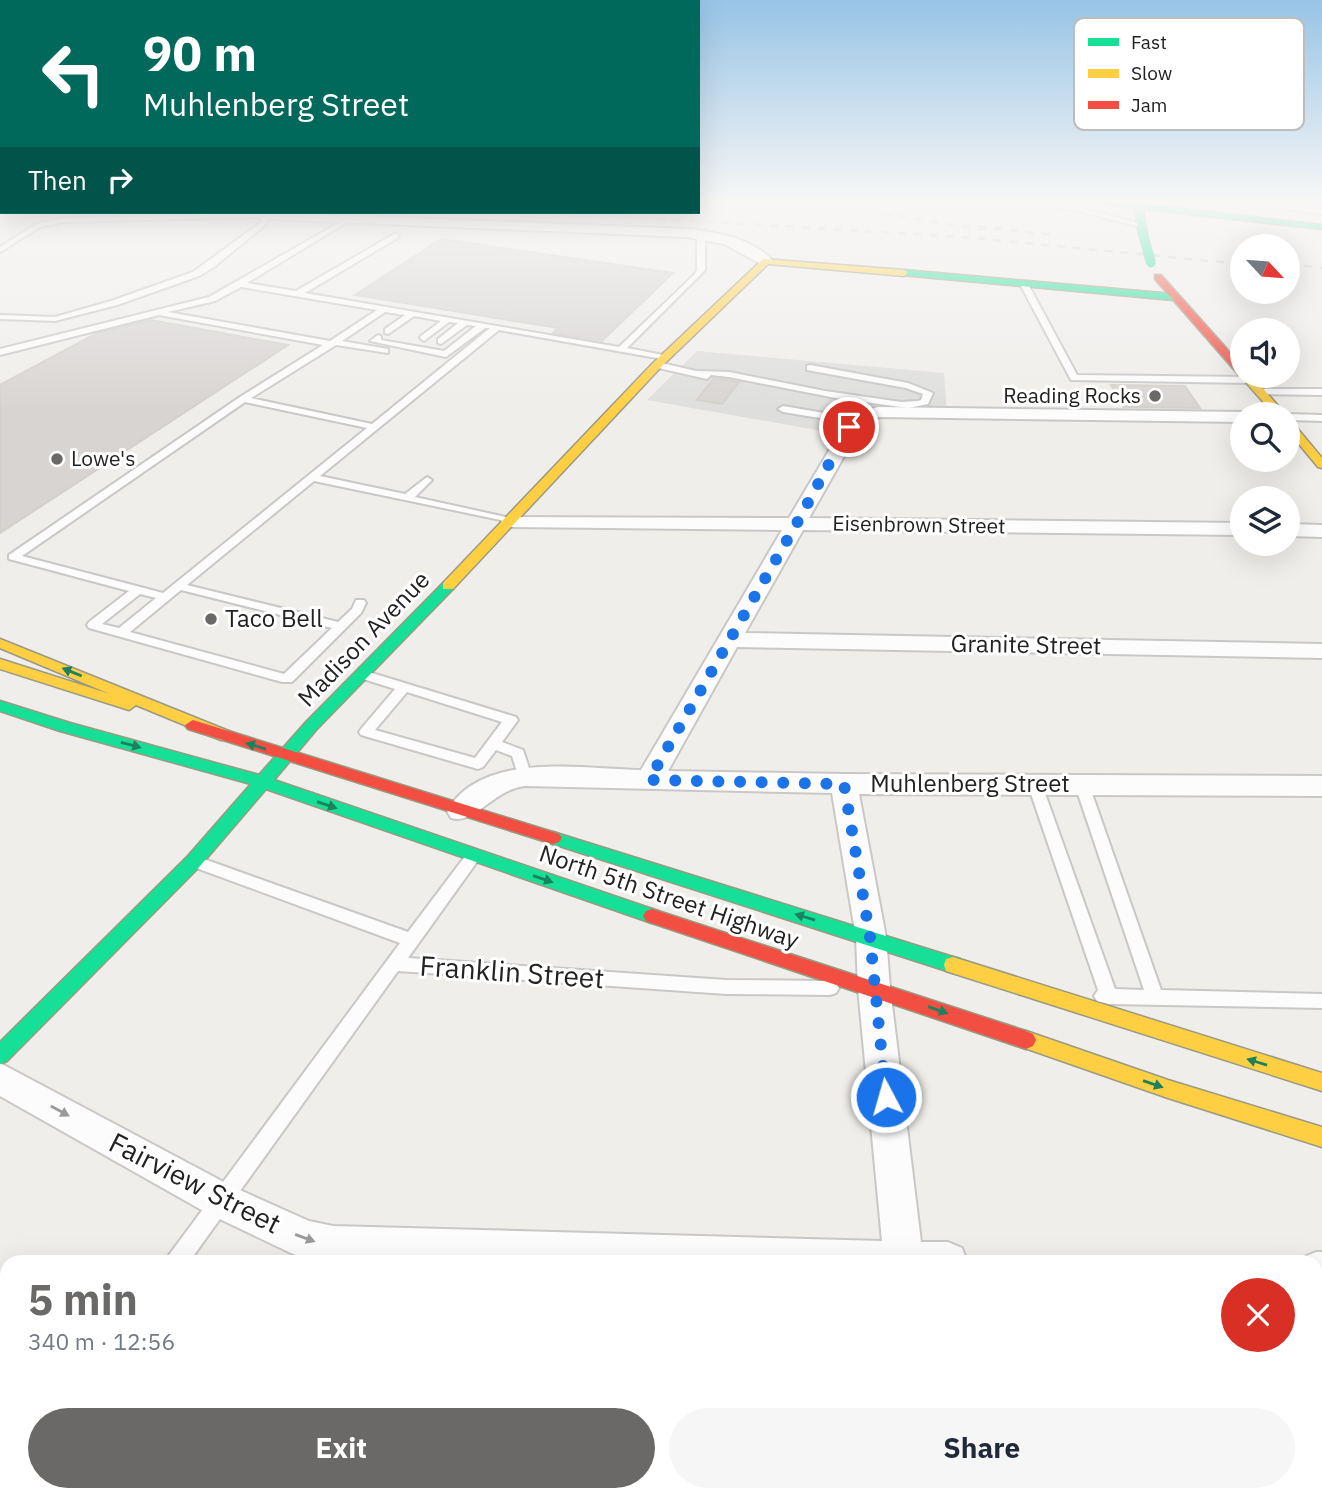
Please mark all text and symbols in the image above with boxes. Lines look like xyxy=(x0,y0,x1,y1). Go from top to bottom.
legend xyxy=(1074,18,1304,130)
text: 90 m xyxy=(143,21,257,84)
icon: left xyxy=(28,28,119,119)
text: Fast xyxy=(1131,30,1167,54)
text: Slow xyxy=(1131,61,1172,85)
text: Muhlenberg Street xyxy=(143,83,409,125)
text: Jam xyxy=(1131,93,1167,117)
icon: right xyxy=(101,161,139,199)
text: Then xyxy=(28,163,87,197)
north arrow xyxy=(1230,234,1300,304)
map controls xyxy=(1230,234,1300,556)
button: sound xyxy=(1230,318,1300,388)
place label: Reading Rocks xyxy=(1003,381,1141,409)
marker: Reading Rocks xyxy=(1147,388,1163,404)
pin xyxy=(819,397,879,457)
button: search xyxy=(1230,402,1300,472)
icon: arrive xyxy=(830,408,868,446)
place label: Lowe's xyxy=(71,444,135,472)
marker: Lowe's xyxy=(49,451,65,467)
button: layers xyxy=(1230,486,1300,556)
street label: Eisenbrown Street xyxy=(832,508,1006,540)
street label: Madison Avenue xyxy=(290,564,436,713)
place label: Taco Bell xyxy=(225,602,323,634)
marker: Taco Bell xyxy=(203,611,219,627)
street label: Granite Street xyxy=(950,627,1102,661)
one-way arrow xyxy=(62,666,83,677)
one-way arrow xyxy=(120,740,142,751)
one-way arrow xyxy=(245,740,266,750)
street label: Muhlenberg Street xyxy=(870,767,1070,799)
one-way arrow xyxy=(317,800,338,811)
street label: North 5th Street Highway xyxy=(535,837,803,956)
one-way arrow xyxy=(532,874,553,885)
one-way arrow xyxy=(795,912,816,922)
street label: Franklin Street xyxy=(419,947,606,996)
one-way arrow xyxy=(928,1005,949,1016)
one-way arrow xyxy=(1246,1057,1267,1067)
position arrow xyxy=(849,1060,923,1134)
one-way arrow xyxy=(1143,1079,1164,1089)
one-way arrow xyxy=(50,1105,69,1117)
street label: Fairview Street xyxy=(103,1123,287,1242)
one-way arrow xyxy=(294,1233,315,1244)
text: 5 min xyxy=(28,1272,138,1327)
button: close xyxy=(1221,1278,1295,1352)
text: 340 m · 12:56 xyxy=(28,1326,175,1356)
button: Exit xyxy=(28,1408,655,1488)
button: Share xyxy=(669,1408,1295,1488)

